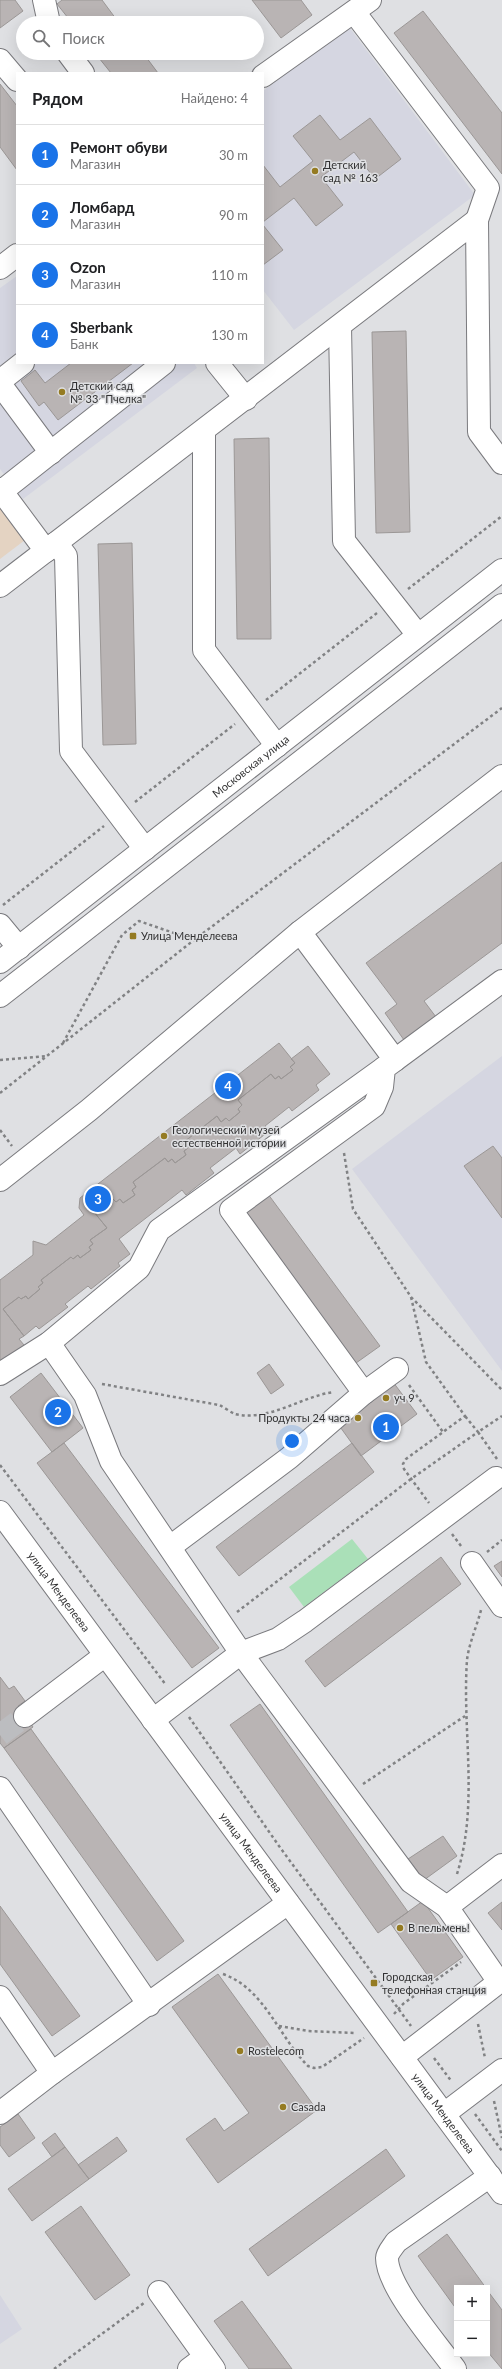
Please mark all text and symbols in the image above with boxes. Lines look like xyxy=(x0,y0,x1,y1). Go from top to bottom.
search box xyxy=(16,16,264,60)
icon: search xyxy=(30,27,52,49)
text: Поиск xyxy=(62,29,105,47)
text: Рядом xyxy=(32,88,83,109)
text: Найдено: 4 xyxy=(181,90,248,106)
text: Ремонт обуви xyxy=(70,138,168,156)
text: 1 xyxy=(41,147,49,163)
text: 30 m xyxy=(219,147,248,163)
text: Магазин xyxy=(70,156,121,172)
place label: Детский сад № 163 xyxy=(323,158,378,184)
marker: Детский сад № 163 xyxy=(310,166,320,176)
text: Ломбард xyxy=(70,198,135,216)
text: 2 xyxy=(41,207,49,223)
text: 90 m xyxy=(219,207,248,223)
text: Магазин xyxy=(70,216,121,232)
text: Ozon xyxy=(70,258,106,276)
text: 3 xyxy=(41,267,49,283)
text: 110 m xyxy=(211,267,248,283)
text: Магазин xyxy=(70,276,121,292)
text: Sberbank xyxy=(70,318,133,336)
text: 4 xyxy=(41,327,49,343)
text: 130 m xyxy=(211,327,248,343)
text: Банк xyxy=(70,336,99,352)
place label: Детский сад № 33 "Пчелка" xyxy=(70,379,146,405)
marker: Детский сад № 33 "Пчелка" xyxy=(57,387,67,397)
street label: Московская улица xyxy=(209,732,291,800)
place label: Улица Менделеева xyxy=(141,929,238,942)
marker: Улица Менделеева xyxy=(128,931,138,941)
pin: 4 xyxy=(215,1071,241,1101)
place label: Геологический музей естественной истории xyxy=(172,1123,286,1149)
marker: Геологический музей естественной истории xyxy=(159,1131,169,1141)
pin: 3 xyxy=(85,1184,111,1214)
place label: уч 9 xyxy=(394,1391,415,1404)
marker: уч 9 xyxy=(381,1393,391,1403)
pin: 2 xyxy=(45,1397,71,1427)
place label: Продукты 24 часа xyxy=(258,1411,350,1424)
pin: 1 xyxy=(373,1412,399,1442)
marker: Продукты 24 часа xyxy=(353,1413,363,1423)
your location xyxy=(282,1431,302,1451)
street label: улица Менделеева xyxy=(25,1549,93,1634)
street label: улица Менделеева xyxy=(218,1809,285,1895)
place label: В пельмень! xyxy=(408,1921,470,1934)
marker: В пельмень! xyxy=(395,1923,405,1933)
place label: Городская телефонная станция xyxy=(382,1970,486,1996)
marker: Городская телефонная станция xyxy=(369,1978,379,1988)
place label: Rostelecom xyxy=(248,2044,304,2057)
marker: Rostelecom xyxy=(235,2046,245,2056)
street label: улица Менделеева xyxy=(410,2070,478,2156)
place label: Casada xyxy=(291,2100,326,2113)
marker: Casada xyxy=(278,2102,288,2112)
map controls xyxy=(454,2285,490,2357)
button: + xyxy=(454,2285,490,2321)
button: − xyxy=(454,2321,490,2357)

